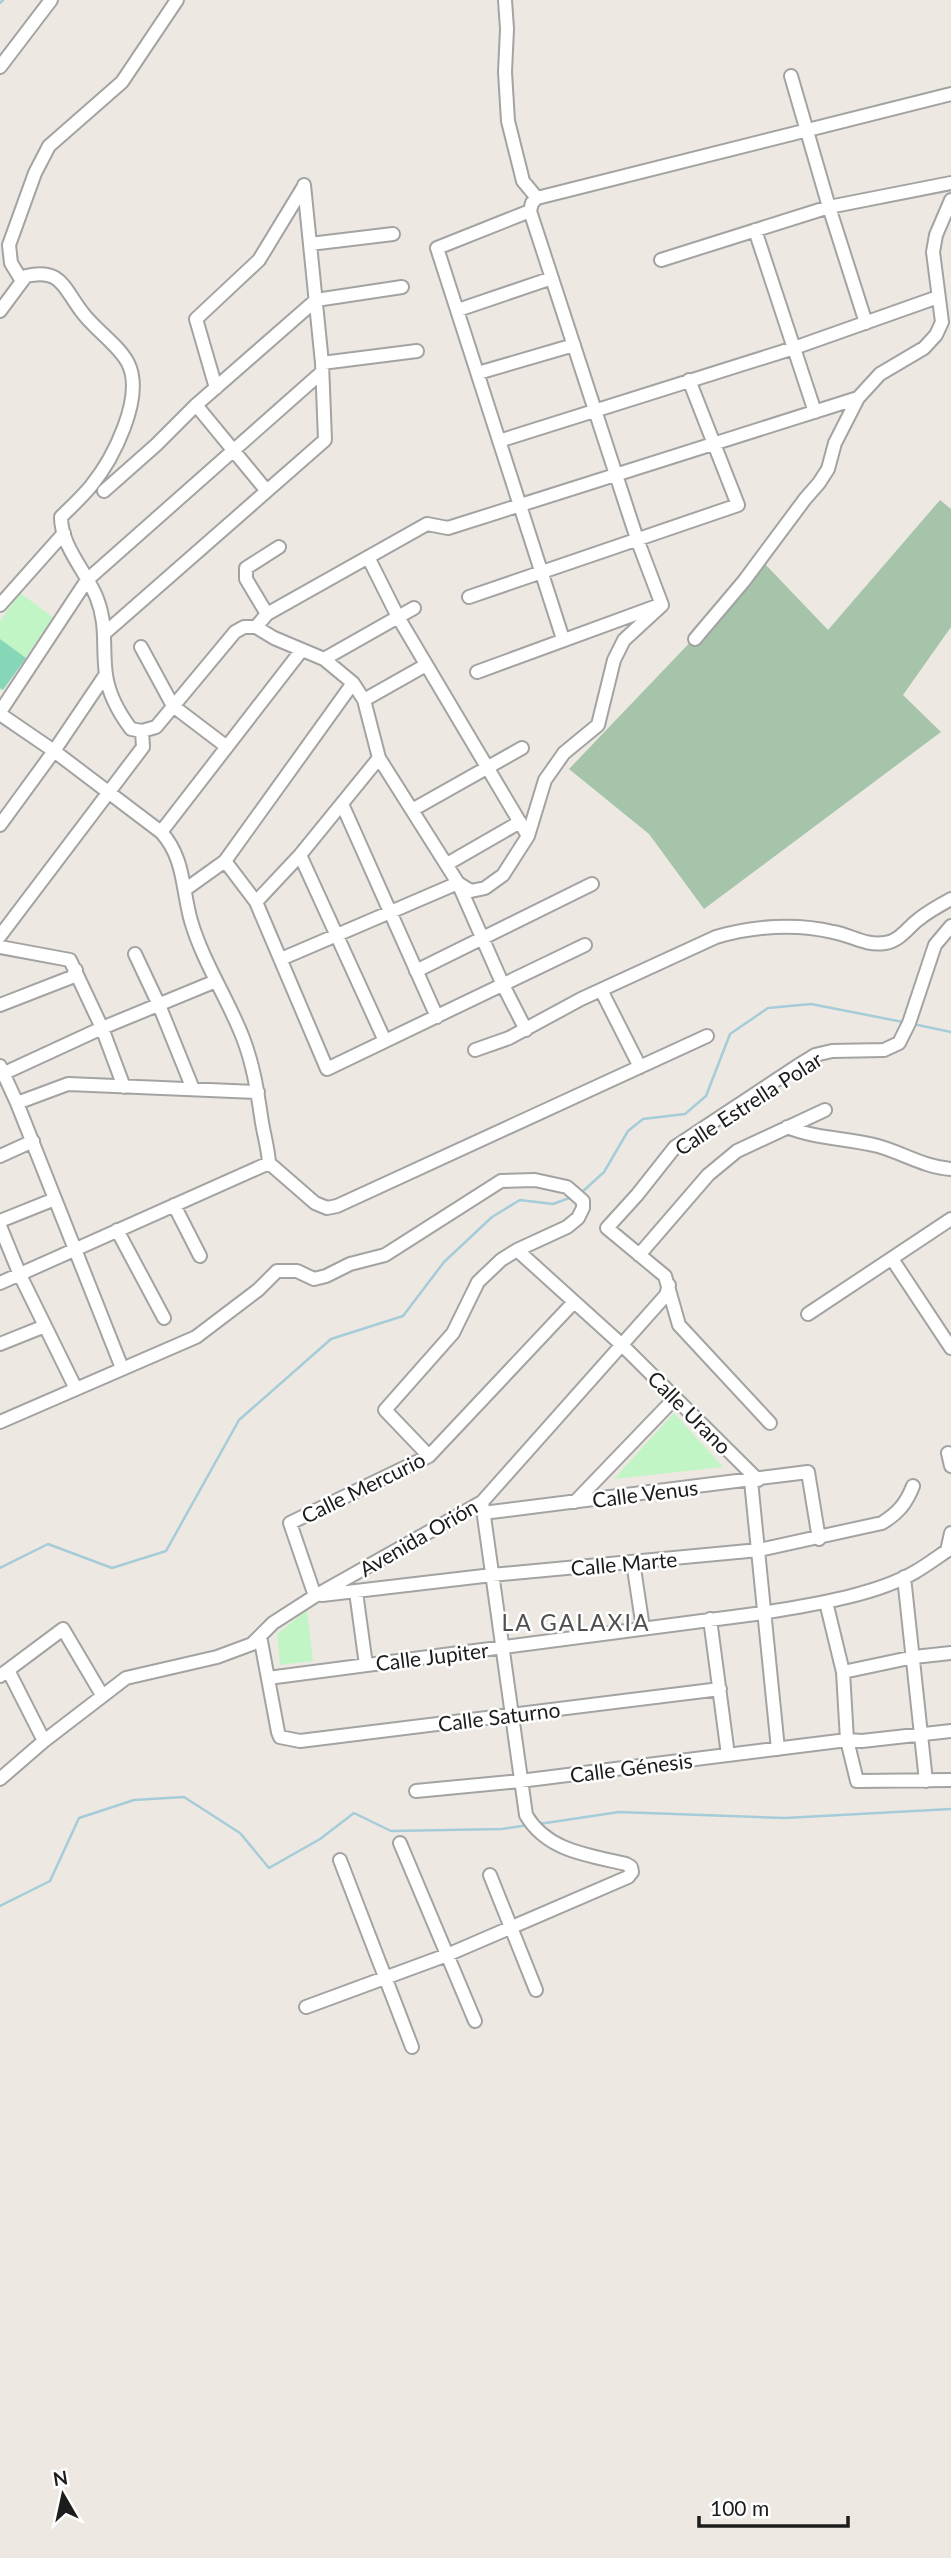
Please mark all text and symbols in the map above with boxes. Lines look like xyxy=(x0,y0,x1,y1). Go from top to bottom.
street label: Calle Estrella Polar xyxy=(670,1046,827,1160)
street label: Calle Urano xyxy=(643,1365,737,1459)
street label: Calle Mercurio xyxy=(297,1446,429,1528)
street label: Calle Venus xyxy=(591,1474,699,1512)
street label: Avenida Orión xyxy=(354,1493,482,1581)
street label: Calle Marte xyxy=(570,1546,678,1580)
district label: LA GALAXIA xyxy=(501,1608,651,1636)
street label: Calle Jupiter xyxy=(374,1637,490,1675)
street label: Calle Saturno xyxy=(436,1696,562,1736)
street label: Calle Génesis xyxy=(568,1747,694,1787)
north arrow xyxy=(28,2460,98,2530)
text: N xyxy=(51,2465,69,2490)
scale bar xyxy=(699,2484,848,2528)
text: 100 m xyxy=(710,2495,769,2520)

